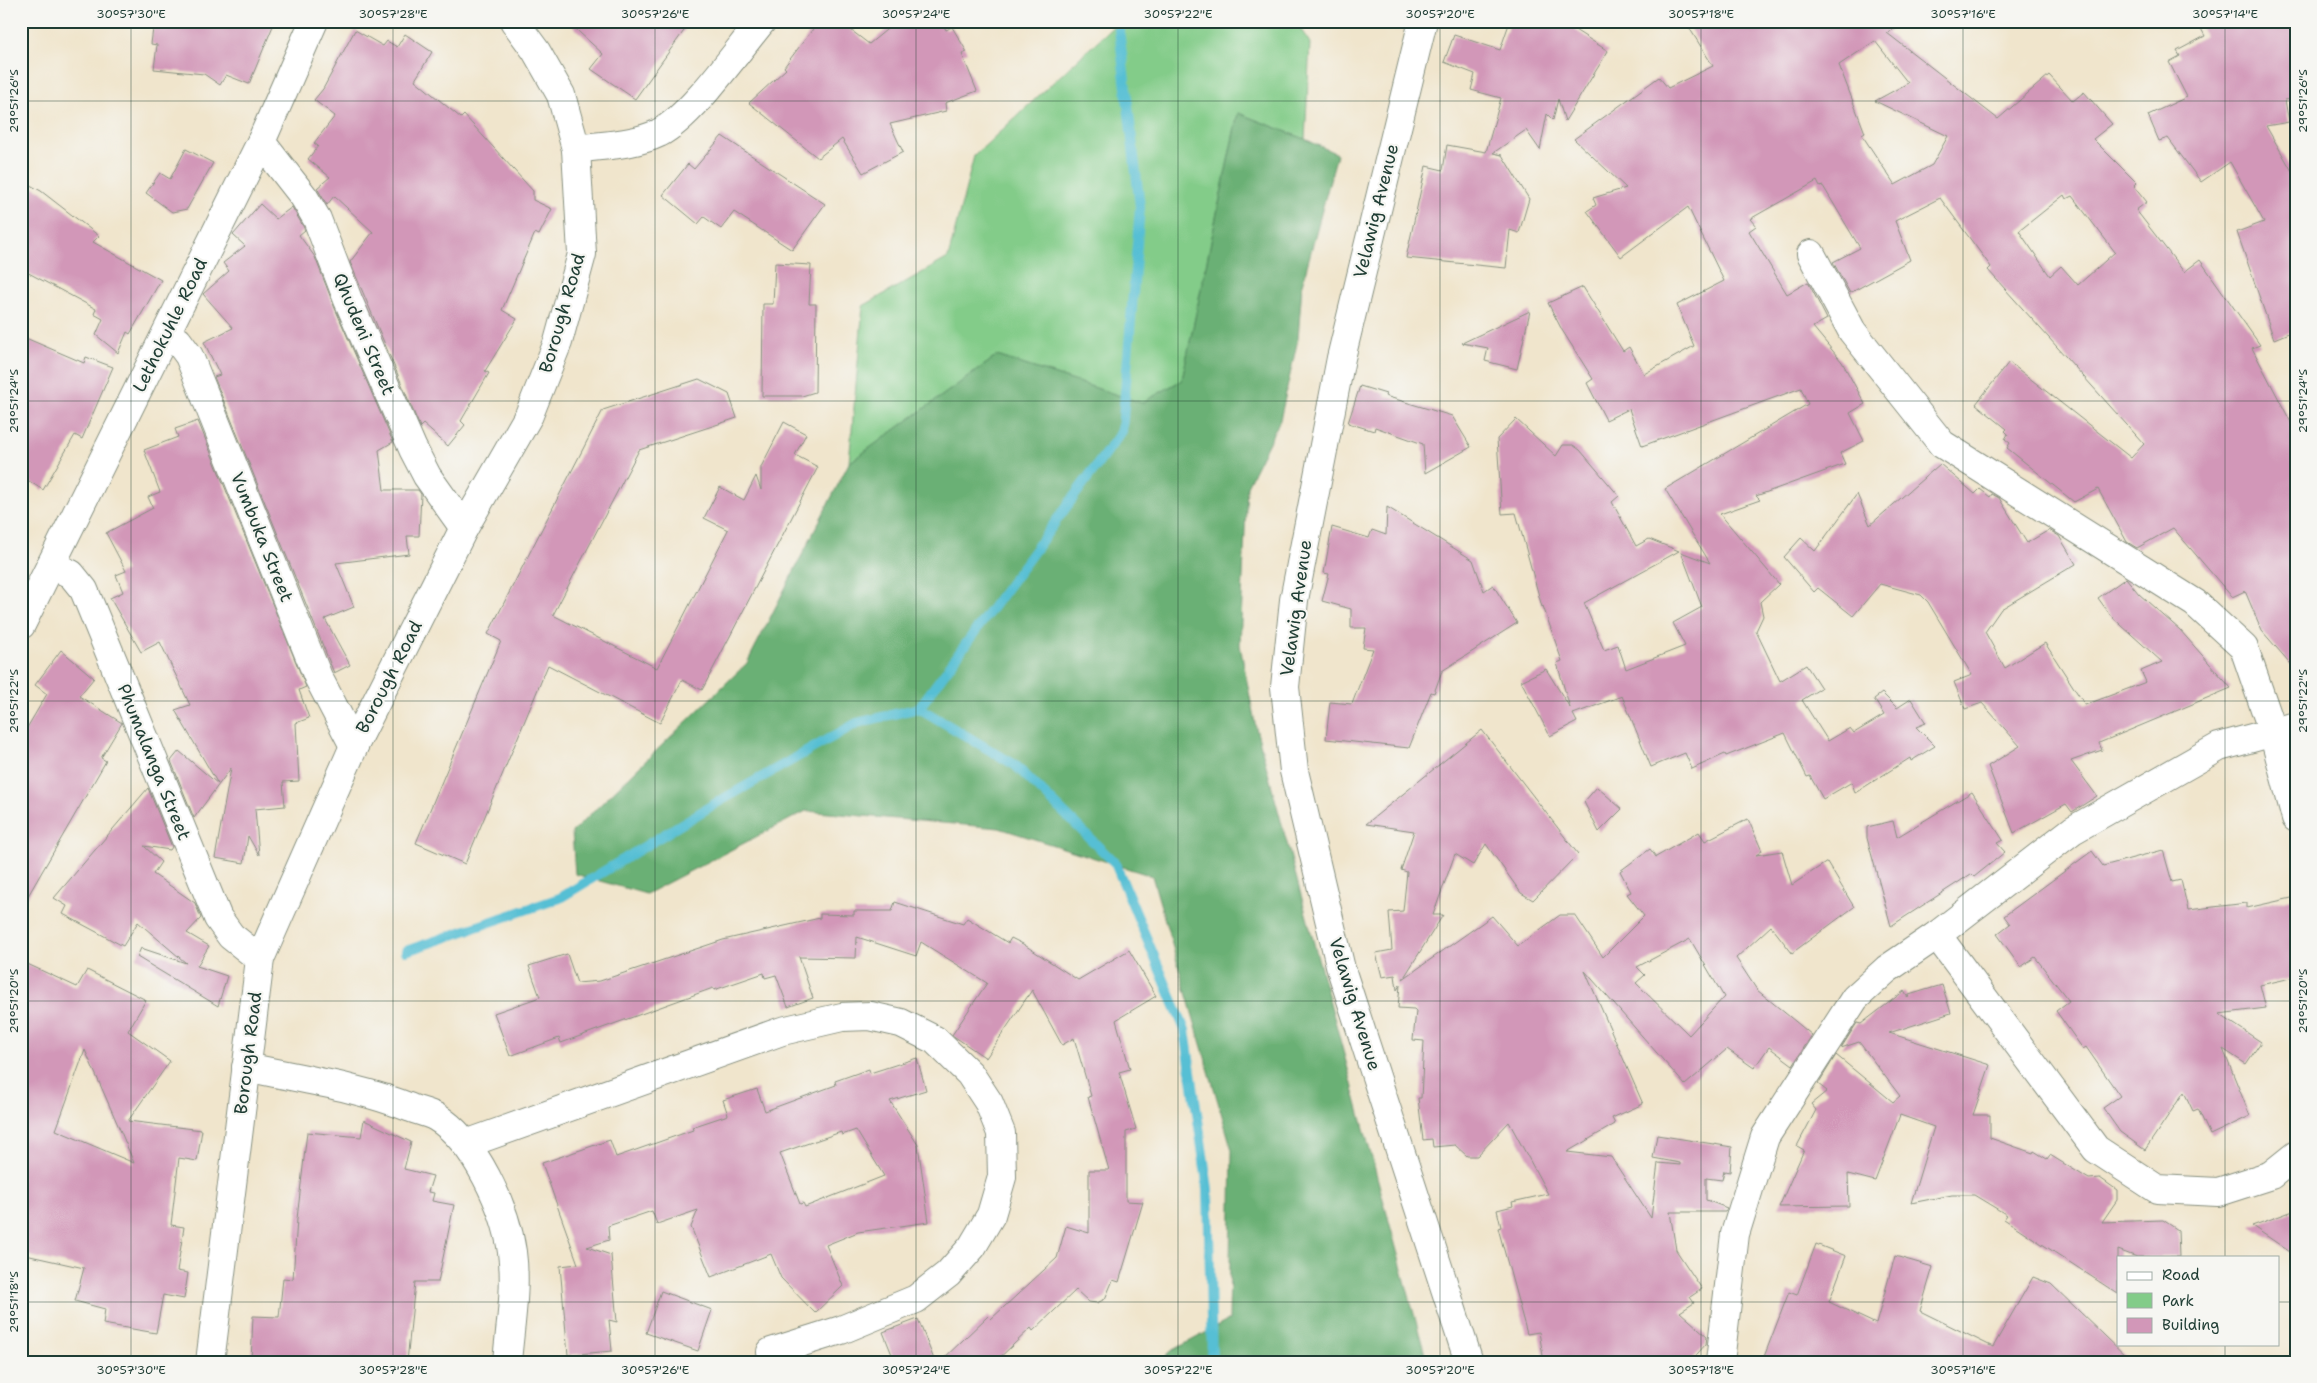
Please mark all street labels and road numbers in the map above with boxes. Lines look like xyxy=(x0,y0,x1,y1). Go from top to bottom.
street label: Velawig Avenue xyxy=(1348,141,1404,281)
street label: Borough Road xyxy=(533,250,591,376)
street label: Lethokuhle Road xyxy=(127,254,213,396)
street label: Qhudeni Street xyxy=(327,269,401,399)
street label: Vumbuka Street xyxy=(225,469,299,606)
street label: Velawig Avenue xyxy=(1275,538,1317,678)
street label: Borough Road xyxy=(350,616,428,738)
street label: Phumalanga Street xyxy=(112,680,196,844)
street label: Velawig Avenue xyxy=(1323,935,1387,1073)
street label: Borough Road xyxy=(229,990,267,1116)

